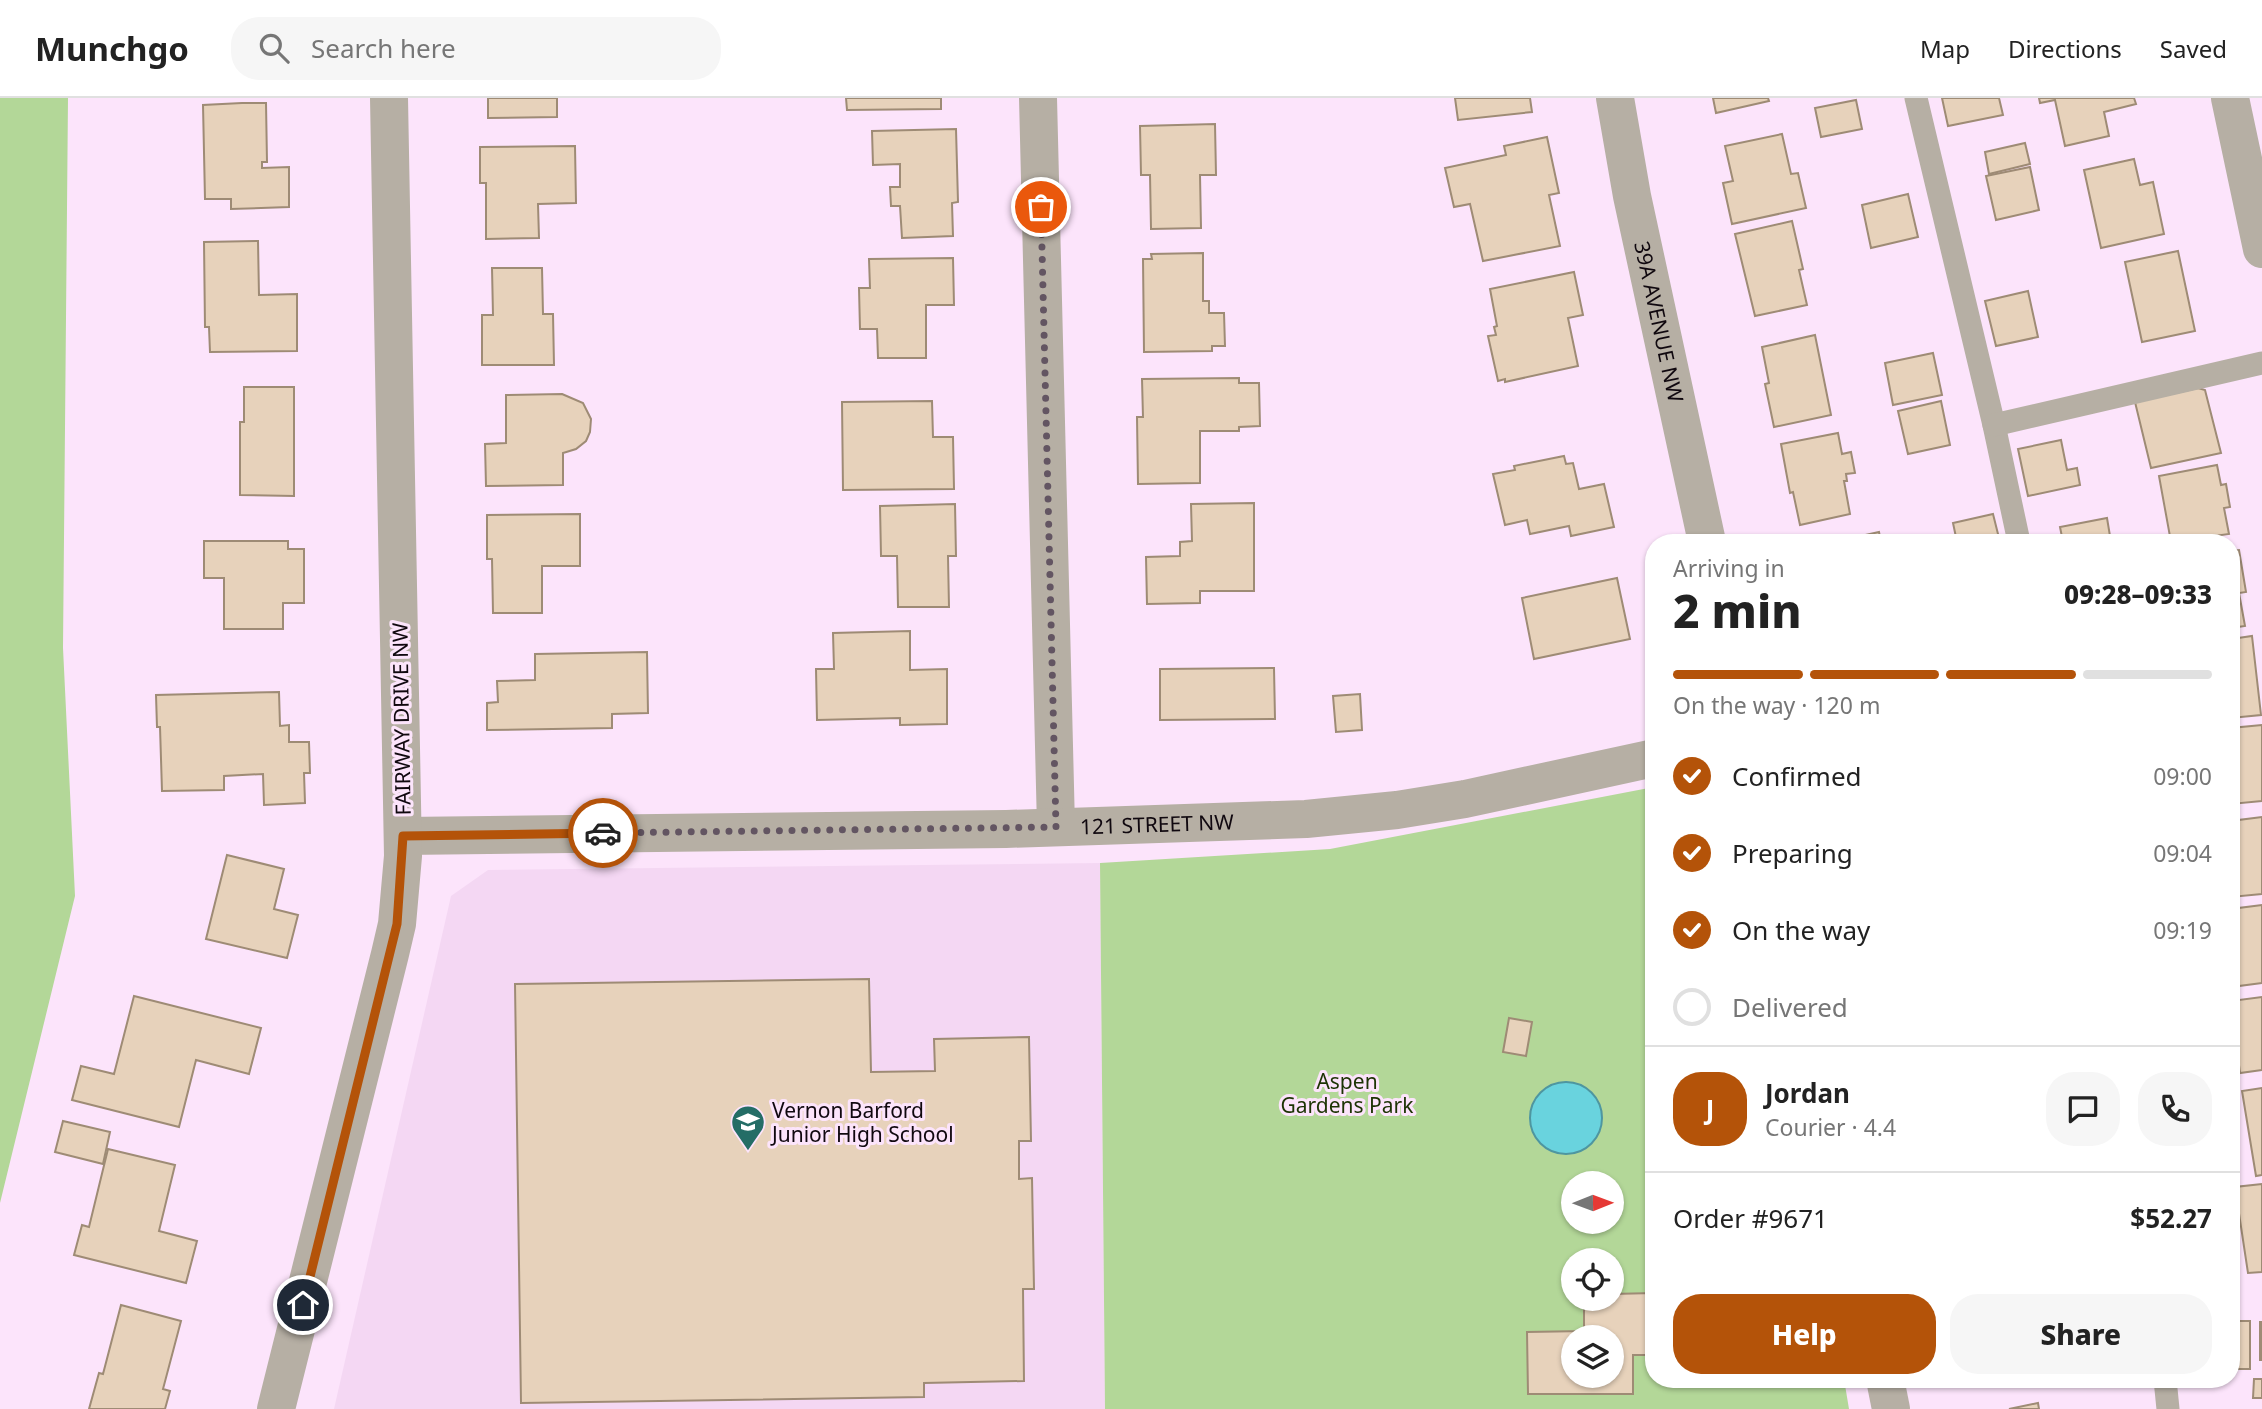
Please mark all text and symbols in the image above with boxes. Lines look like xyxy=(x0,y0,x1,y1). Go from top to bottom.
search box xyxy=(231,17,721,80)
text: Munchgo xyxy=(35,26,189,71)
icon: search xyxy=(255,29,293,67)
text: Search here xyxy=(311,30,456,66)
text: Map xyxy=(1920,32,1970,65)
text: Directions xyxy=(2008,32,2122,65)
text: Saved xyxy=(2160,32,2227,65)
pin xyxy=(1011,177,1071,237)
icon: bag xyxy=(1022,188,1060,226)
street label: 39A AVENUE NW xyxy=(1628,239,1690,405)
text: Arriving in xyxy=(1673,552,1785,584)
text: 09:28–09:33 xyxy=(2064,576,2212,612)
text: 2 min xyxy=(1673,579,1802,641)
street label: FAIRWAY DRIVE NW xyxy=(385,622,417,816)
text: On the way · 120 m xyxy=(1673,689,1880,721)
icon: check xyxy=(1673,757,1711,795)
text: Confirmed xyxy=(1732,758,1862,794)
text: 09:00 xyxy=(2153,760,2212,792)
courier xyxy=(568,798,638,868)
street label: 121 STREET NW xyxy=(1080,807,1235,841)
icon: car xyxy=(584,814,622,852)
icon: check xyxy=(1673,834,1711,872)
text: Preparing xyxy=(1732,835,1853,871)
text: 09:04 xyxy=(2153,837,2212,869)
icon: check xyxy=(1673,911,1711,949)
text: On the way xyxy=(1732,912,1870,948)
text: 09:19 xyxy=(2153,914,2212,946)
text: Delivered xyxy=(1732,989,1848,1025)
park label: Aspen Gardens Park xyxy=(1281,1067,1414,1119)
button: chat xyxy=(2046,1072,2120,1146)
button: phone xyxy=(2138,1072,2212,1146)
text: Jordan xyxy=(1765,1075,1850,1111)
text: J xyxy=(1706,1091,1714,1127)
place label: Vernon Barford Junior High School xyxy=(770,1096,954,1148)
school or university icon: Vernon Barford Junior High School xyxy=(729,1103,767,1152)
text: Courier · 4.4 xyxy=(1765,1111,1896,1143)
north arrow xyxy=(1561,1171,1624,1234)
map controls xyxy=(1561,1171,1624,1388)
text: Order #9671 xyxy=(1673,1200,1828,1236)
text: $52.27 xyxy=(2130,1200,2212,1236)
button: locate xyxy=(1561,1248,1624,1311)
pin xyxy=(273,1275,333,1335)
icon: home xyxy=(284,1286,322,1324)
button: Help xyxy=(1673,1294,1936,1374)
button: Share xyxy=(1950,1294,2212,1374)
button: layers xyxy=(1561,1325,1624,1388)

